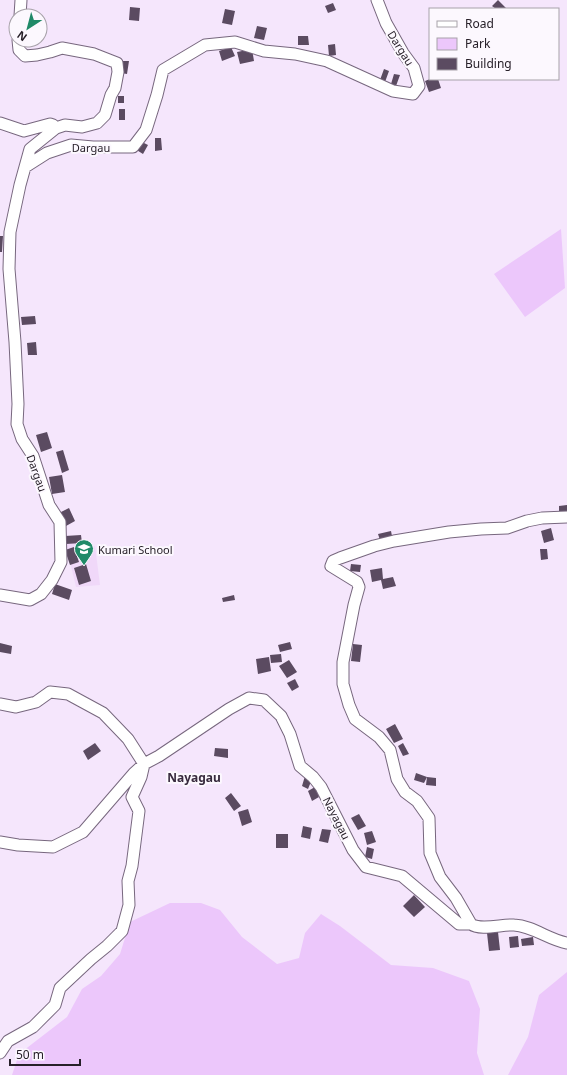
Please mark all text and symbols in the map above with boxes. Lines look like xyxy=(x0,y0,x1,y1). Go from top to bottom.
north arrow xyxy=(8,8,48,48)
legend xyxy=(429,8,559,80)
text: Road xyxy=(465,15,494,32)
text: N xyxy=(14,28,30,45)
street label: Dargau xyxy=(384,28,418,68)
text: Park xyxy=(465,35,491,52)
text: Building xyxy=(465,55,512,72)
street label: Dargau xyxy=(72,140,110,155)
street label: Dargau xyxy=(23,452,51,494)
school or university icon: Kumari School xyxy=(73,538,95,566)
place label: Kumari School xyxy=(98,542,173,557)
district label: Nayagau xyxy=(167,769,221,786)
street label: Nayagau xyxy=(320,794,354,842)
scale bar xyxy=(10,1041,80,1067)
text: 50 m xyxy=(16,1046,44,1063)

